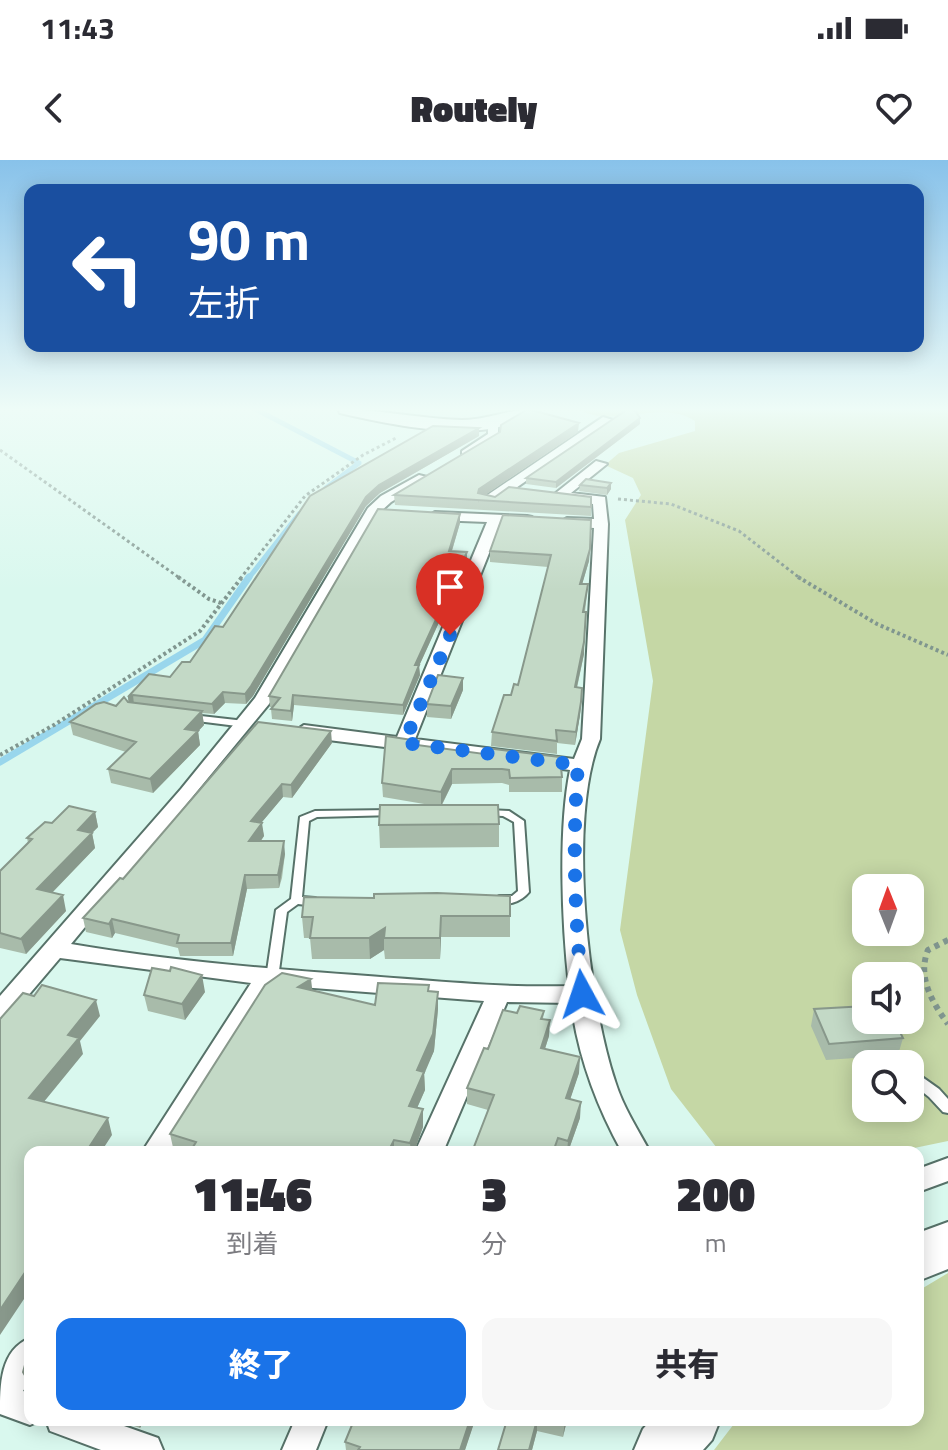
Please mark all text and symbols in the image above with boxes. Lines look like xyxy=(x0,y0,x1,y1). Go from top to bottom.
text: 11:43 xyxy=(40,5,115,51)
text: Routely xyxy=(411,81,537,136)
icon: back xyxy=(32,86,76,130)
icon: heart xyxy=(872,86,916,130)
text: 90 m xyxy=(188,197,310,282)
icon: left xyxy=(56,216,160,320)
text: 左折 xyxy=(188,275,260,330)
pin xyxy=(416,553,484,635)
icon: arrive xyxy=(428,565,472,609)
north arrow xyxy=(852,874,924,946)
map controls xyxy=(852,874,924,1122)
position arrow xyxy=(540,952,624,1036)
button: sound xyxy=(852,962,924,1034)
button: search xyxy=(852,1050,924,1122)
text: 11:46 xyxy=(193,1157,312,1230)
text: 3 xyxy=(481,1157,507,1230)
text: 200 xyxy=(676,1157,755,1230)
text: m xyxy=(705,1223,727,1262)
text: 到着 xyxy=(226,1224,278,1263)
text: 分 xyxy=(481,1224,507,1263)
button: 終了 xyxy=(56,1318,466,1410)
button: 共有 xyxy=(482,1318,892,1410)

